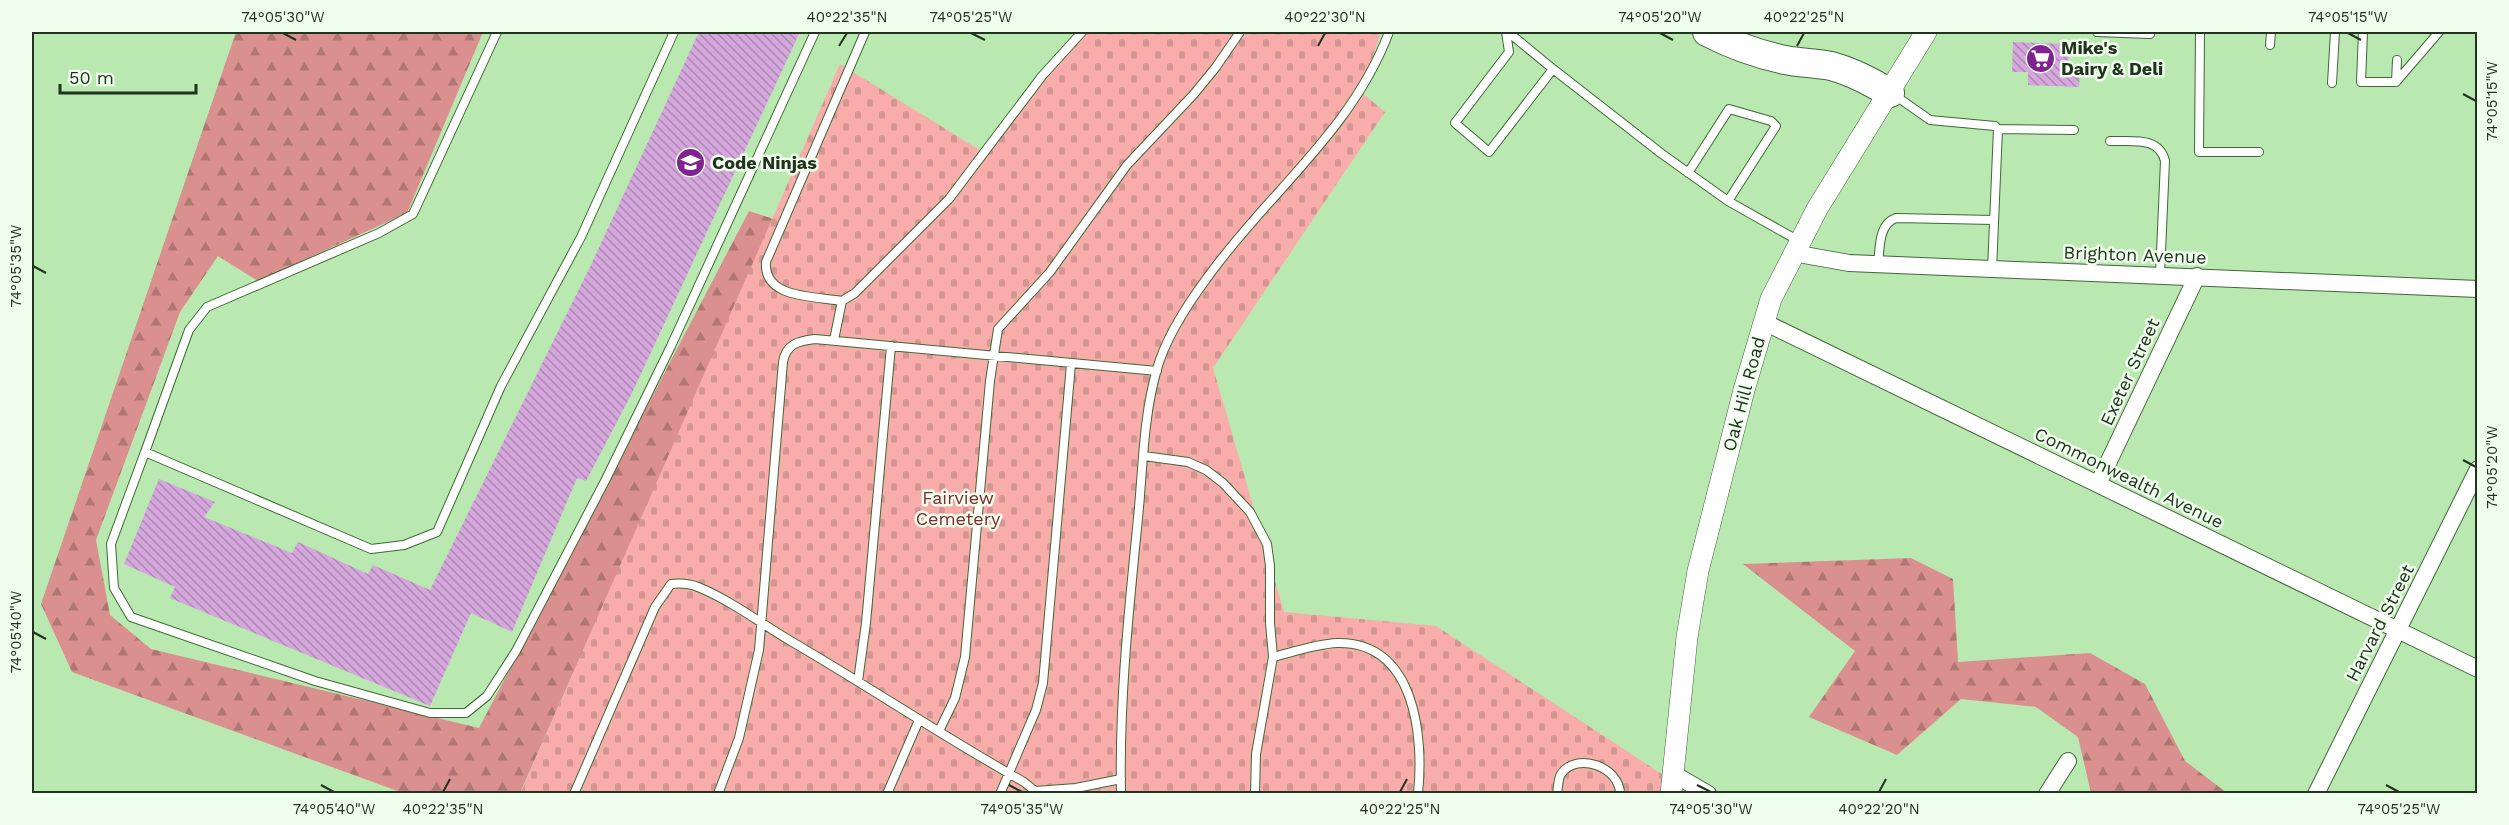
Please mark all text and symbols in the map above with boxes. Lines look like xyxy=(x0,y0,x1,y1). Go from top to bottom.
text: 74°05'30"W xyxy=(241,8,325,26)
text: 40°22'35"N xyxy=(807,8,887,26)
text: 74°05'25"W xyxy=(930,8,1012,26)
text: 40°22'30"N xyxy=(1284,8,1366,26)
text: 74°05'20"W xyxy=(1618,8,1702,26)
text: 40°22'25"N xyxy=(1764,8,1844,26)
text: 74°05'15"W xyxy=(2308,8,2388,26)
place label: Mike's Dairy & Deli xyxy=(2061,37,2163,79)
supermarket icon: Mike's Dairy & Deli xyxy=(2024,42,2056,74)
scale bar xyxy=(60,57,196,95)
text: 74°05'15"W xyxy=(2483,61,2501,141)
text: 50 m xyxy=(69,67,114,88)
school or university icon: Code Ninjas xyxy=(675,147,707,179)
place label: Code Ninjas xyxy=(712,152,817,173)
text: 74°05'35"W xyxy=(7,225,25,307)
street label: Brighton Avenue xyxy=(2063,242,2207,267)
street label: Exeter Street xyxy=(2096,314,2164,429)
street label: Oak Hill Road xyxy=(1718,334,1769,454)
street label: Commonwealth Avenue xyxy=(2031,423,2227,532)
text: 74°05'20"W xyxy=(2483,425,2501,509)
park label: Fairview Cemetery xyxy=(916,487,1001,529)
street label: Harvard Street xyxy=(2341,560,2418,685)
text: 74°05'40"W xyxy=(7,591,25,673)
text: 74°05'40"W xyxy=(293,800,375,818)
text: 40°22'35"N xyxy=(403,800,483,818)
text: 74°05'35"W xyxy=(981,800,1063,818)
text: 40°22'25"N xyxy=(1360,800,1440,818)
text: 74°05'30"W xyxy=(1669,800,1753,818)
text: 40°22'20"N xyxy=(1838,800,1920,818)
text: 74°05'25"W xyxy=(2358,800,2440,818)

